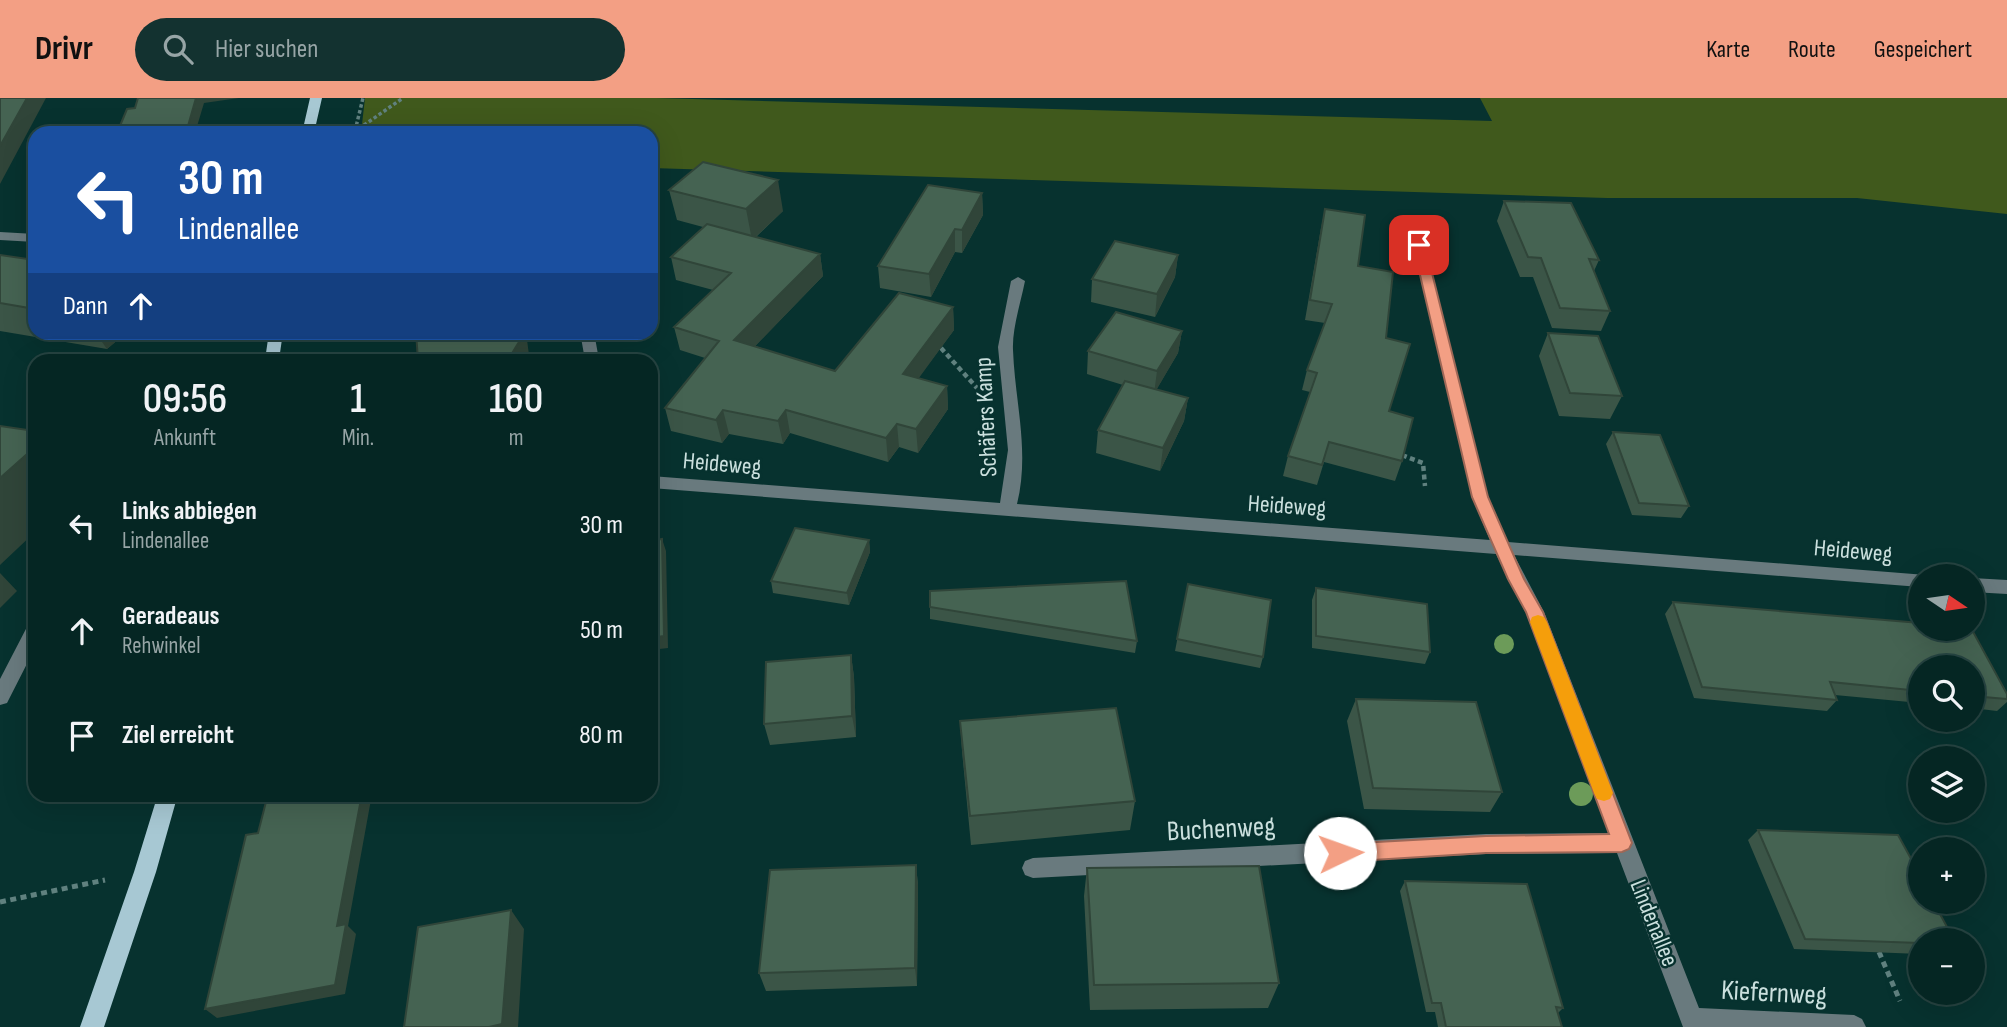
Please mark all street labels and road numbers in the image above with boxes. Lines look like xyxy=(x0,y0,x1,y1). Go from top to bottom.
street label: Schäfers Kamp xyxy=(968,356,1004,478)
street label: Heideweg xyxy=(682,446,762,482)
street label: Heideweg xyxy=(1247,489,1327,523)
street label: Heideweg xyxy=(1813,533,1893,569)
street label: Buchenweg xyxy=(1166,810,1276,848)
street label: Lindenallee xyxy=(1624,875,1684,971)
street label: Kiefernweg xyxy=(1720,974,1828,1012)

